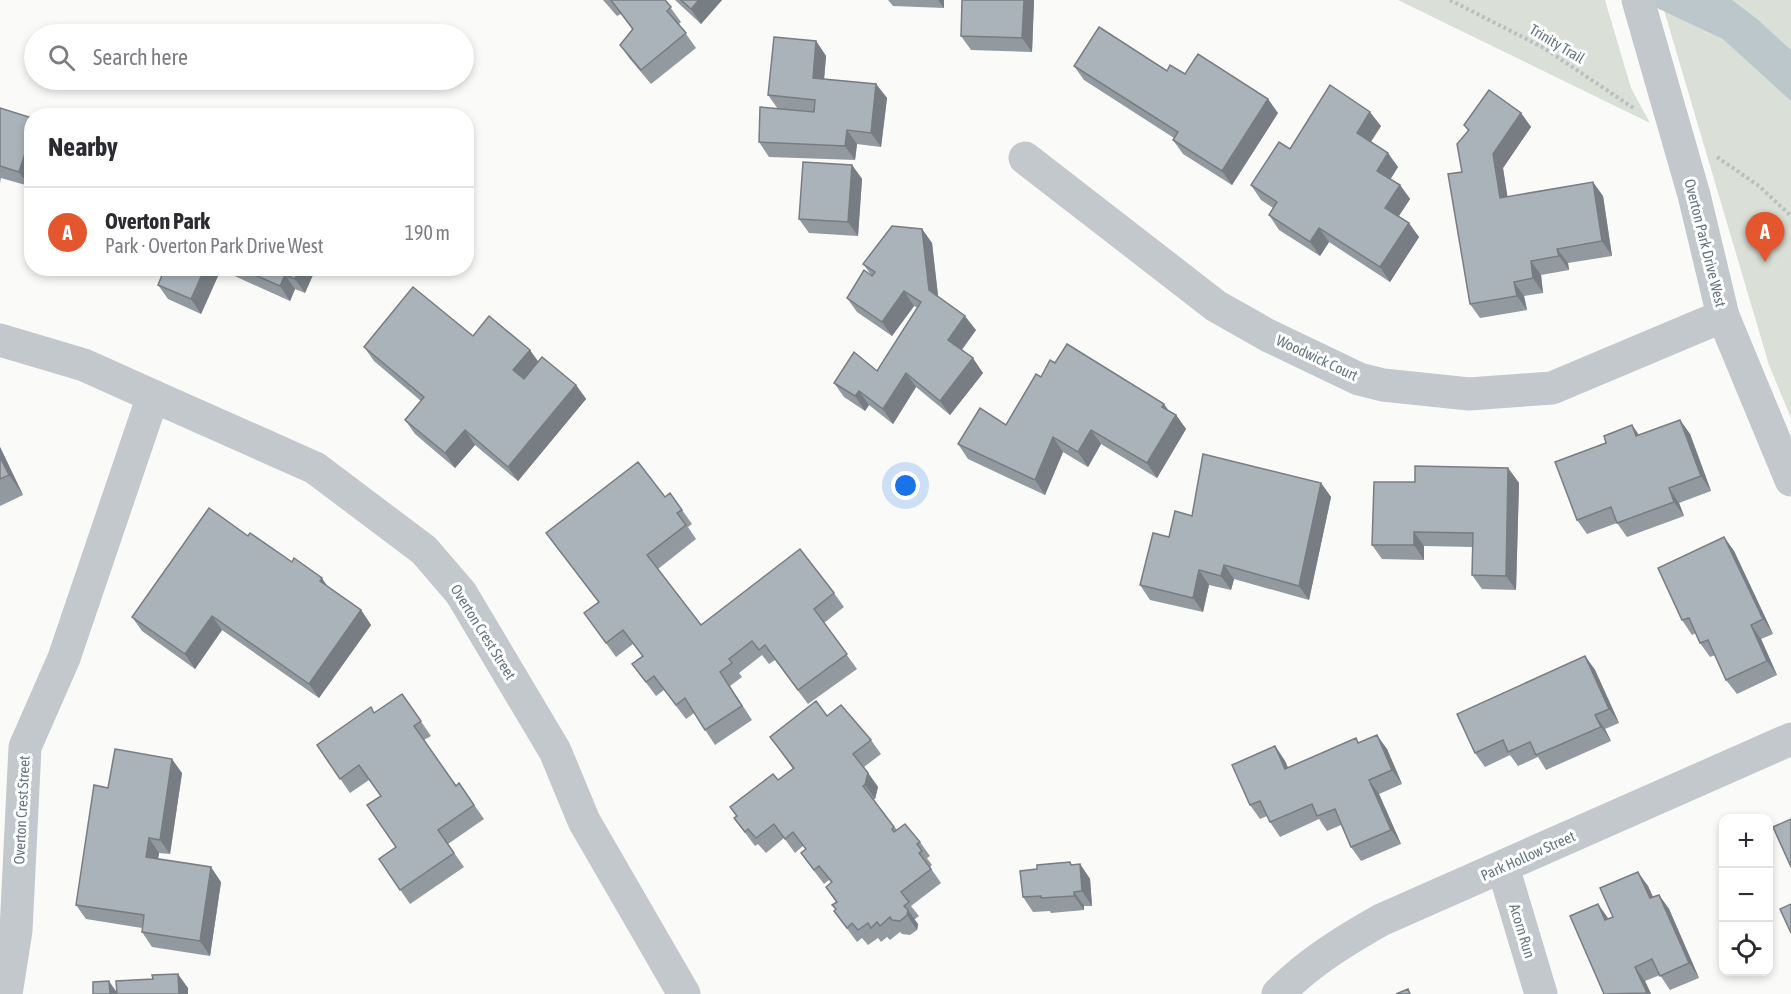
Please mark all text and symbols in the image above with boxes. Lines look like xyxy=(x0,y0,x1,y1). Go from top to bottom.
street label: Trinity Trail xyxy=(1527,21,1588,67)
search box xyxy=(24,24,474,90)
icon: search xyxy=(45,41,78,74)
text: Search here xyxy=(93,44,188,70)
text: Nearby xyxy=(48,132,118,162)
street label: Overton Park Drive West xyxy=(1681,177,1730,309)
text: Overton Park xyxy=(105,208,210,234)
pin: A xyxy=(1746,212,1784,262)
text: A xyxy=(63,221,72,244)
text: 190 m xyxy=(405,221,450,244)
text: Park · Overton Park Drive West xyxy=(105,234,324,257)
street label: Woodwick Court xyxy=(1274,331,1361,384)
your location xyxy=(891,471,920,500)
street label: Overton Crest Street xyxy=(447,581,520,682)
street label: Overton Crest Street xyxy=(10,755,33,865)
map controls xyxy=(1719,814,1773,976)
button: + xyxy=(1719,814,1773,868)
street label: Park Hollow Street xyxy=(1478,827,1578,884)
button: − xyxy=(1719,868,1773,922)
street label: Acorn Run xyxy=(1506,902,1539,960)
button: locate xyxy=(1719,922,1773,976)

